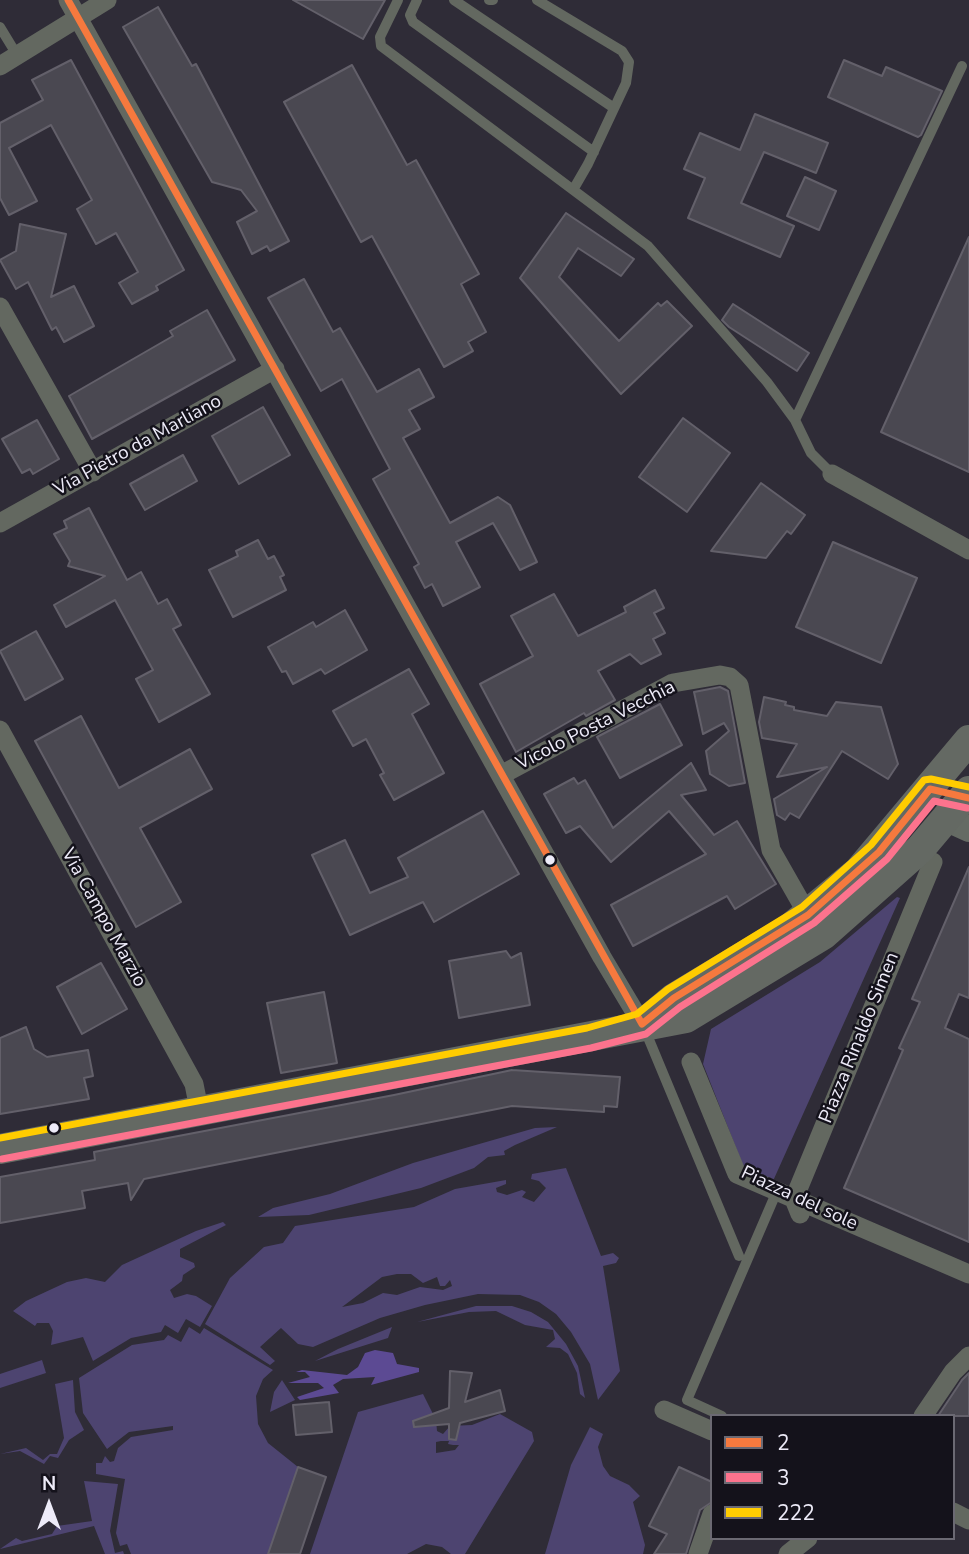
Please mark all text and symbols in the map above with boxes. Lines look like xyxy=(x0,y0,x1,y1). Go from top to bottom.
street label: Via Pietro da Marliano xyxy=(50,390,226,502)
street label: Vicolo Posta Vecchia xyxy=(513,676,679,776)
street label: Via Campo Marzio xyxy=(56,845,150,991)
unlabelled marker xyxy=(543,853,557,867)
street label: Piazza Rinaldo Simen xyxy=(815,949,905,1127)
unlabelled marker xyxy=(47,1121,61,1135)
street label: Piazza del sole xyxy=(737,1162,861,1236)
legend xyxy=(710,1414,955,1540)
text: 2 xyxy=(777,1429,790,1457)
text: 3 xyxy=(777,1464,790,1492)
north arrow xyxy=(14,1470,84,1540)
text: N xyxy=(42,1471,56,1497)
text: 222 xyxy=(777,1499,815,1527)

